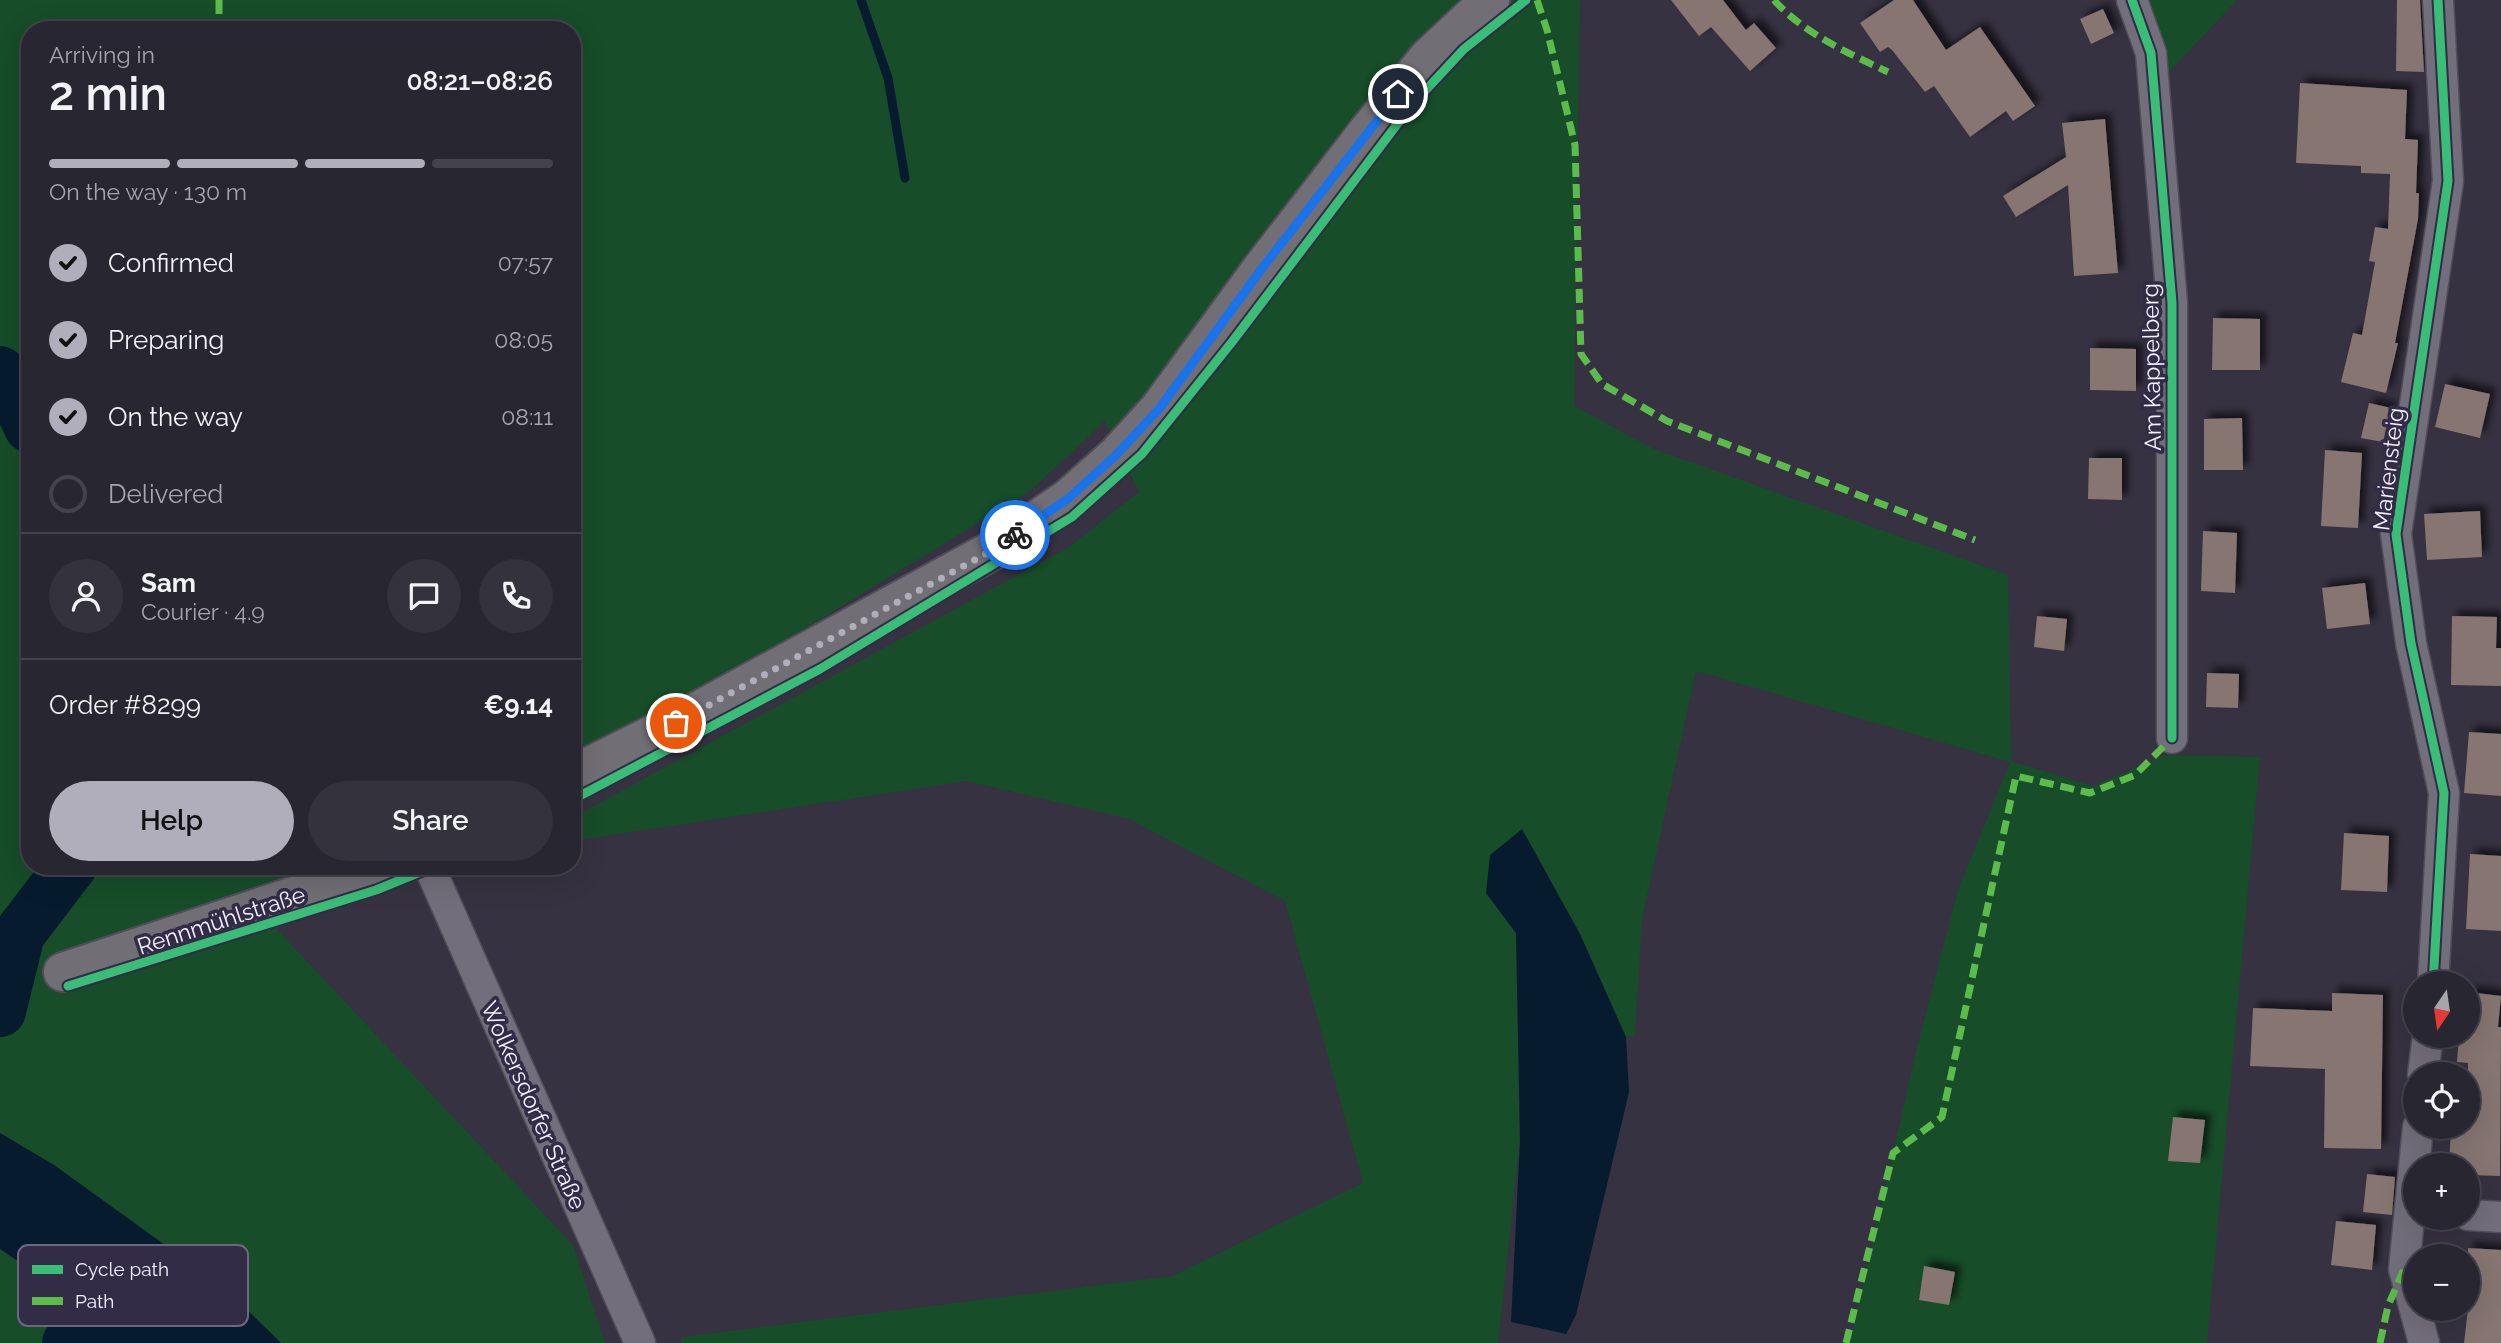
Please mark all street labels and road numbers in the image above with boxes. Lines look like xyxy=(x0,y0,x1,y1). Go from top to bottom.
street label: Am Kappelberg xyxy=(2136,283,2166,451)
street label: Mariensteig xyxy=(2367,406,2409,532)
street label: Rennmühlstraße xyxy=(134,880,308,960)
street label: Wolkersdorfer Straße xyxy=(476,997,592,1213)

